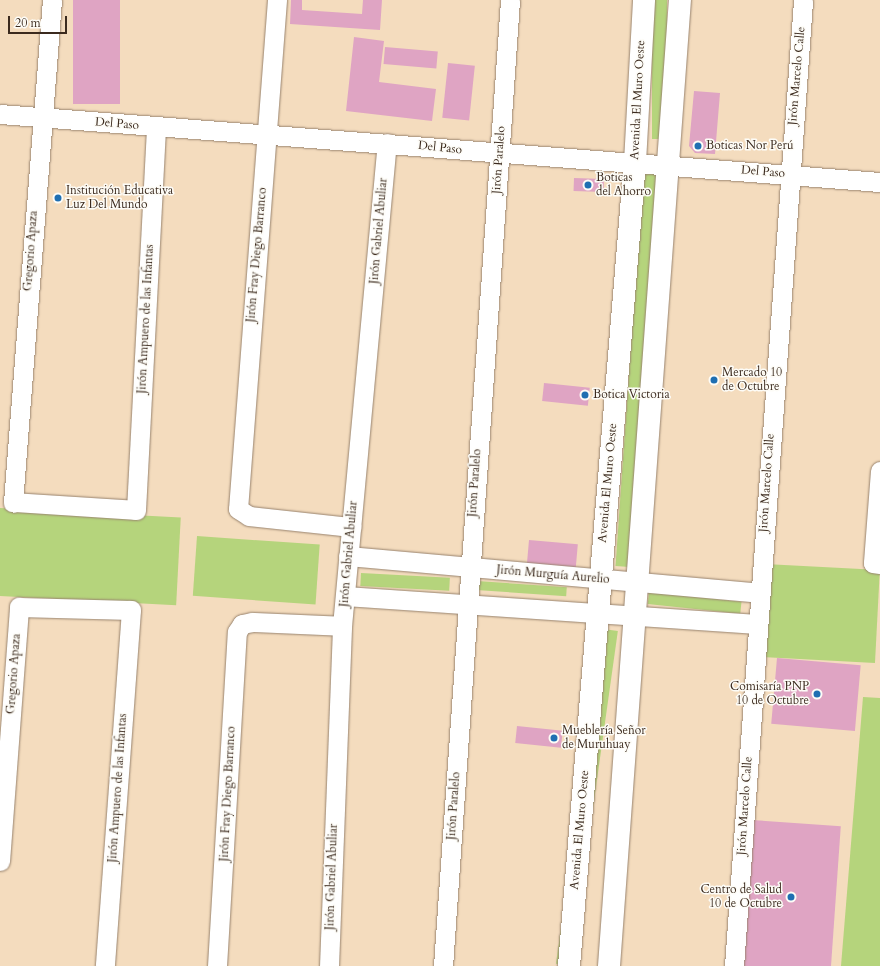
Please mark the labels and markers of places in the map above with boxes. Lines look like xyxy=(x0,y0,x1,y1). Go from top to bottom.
place label: Boticas Nor Perú xyxy=(706,139,794,153)
marker: Boticas Nor Perú xyxy=(693,141,703,151)
place label: Boticas del Ahorro xyxy=(596,171,651,199)
marker: Boticas del Ahorro xyxy=(583,180,593,190)
place label: Institución Educativa Luz Del Mundo xyxy=(66,184,173,212)
marker: Institución Educativa Luz Del Mundo xyxy=(53,193,63,203)
place label: Mercado 10 de Octubre xyxy=(722,366,782,394)
marker: Mercado 10 de Octubre xyxy=(709,375,719,385)
place label: Botica Victoria xyxy=(593,388,670,402)
marker: Botica Victoria xyxy=(580,390,590,400)
place label: Comisaría PNP 10 de Octubre xyxy=(730,680,809,708)
marker: Comisaría PNP 10 de Octubre xyxy=(812,689,822,699)
place label: Mueblería Señor de Muruhuay xyxy=(562,724,646,752)
marker: Mueblería Señor de Muruhuay xyxy=(549,733,559,743)
place label: Centro de Salud 10 de Octubre xyxy=(700,883,782,911)
marker: Centro de Salud 10 de Octubre xyxy=(785,891,797,903)

